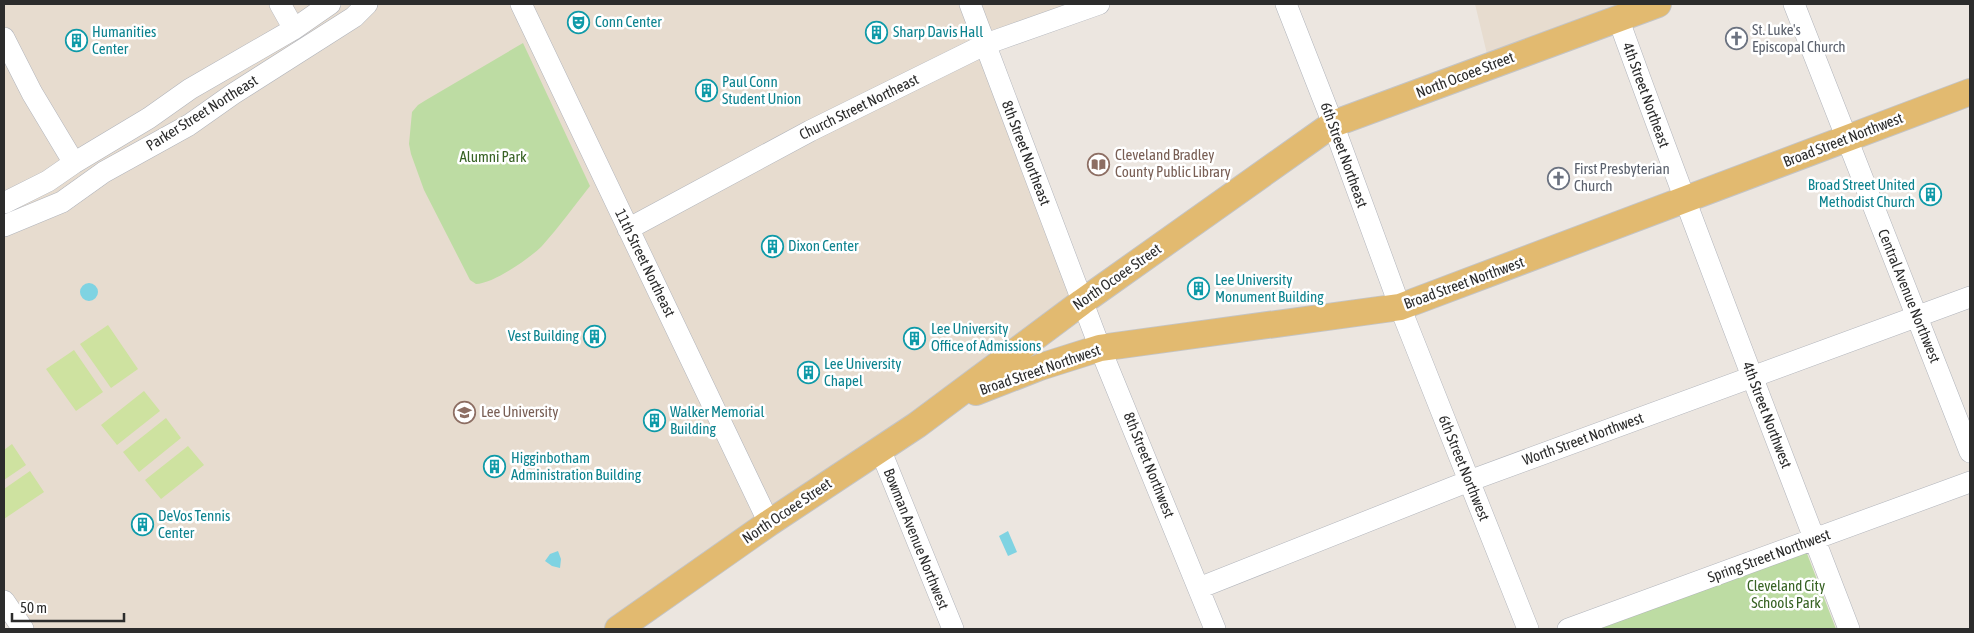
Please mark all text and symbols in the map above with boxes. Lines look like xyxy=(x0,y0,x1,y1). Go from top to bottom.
theatre icon: Conn Center xyxy=(567,10,591,34)
place label: Conn Center xyxy=(595,13,662,30)
building icon: Sharp Davis Hall xyxy=(865,20,889,44)
place label: St. Luke's Episcopal Church xyxy=(1752,21,1845,55)
place label: Humanities Center xyxy=(92,23,156,57)
place label: Sharp Davis Hall xyxy=(893,23,983,40)
church icon: St. Luke's Episcopal Church xyxy=(1724,27,1748,51)
building icon: Humanities Center xyxy=(64,29,88,53)
street label: 4th Street Northeast xyxy=(1620,40,1673,150)
street label: North Ocoee Street xyxy=(1413,48,1516,101)
street label: Church Street Northeast xyxy=(796,70,921,143)
street label: Parker Street Northeast xyxy=(143,71,261,154)
place label: Paul Conn Student Union xyxy=(722,73,801,107)
building icon: Paul Conn Student Union xyxy=(694,79,718,103)
street label: 8th Street Northeast xyxy=(999,98,1054,208)
street label: 6th Street Northeast xyxy=(1318,100,1371,210)
street label: Broad Street Northwest xyxy=(1781,109,1905,170)
place label: Cleveland Bradley County Public Library xyxy=(1115,146,1231,180)
park label: Alumni Park xyxy=(459,148,527,165)
library icon: Cleveland Bradley County Public Library xyxy=(1087,152,1111,176)
place label: First Presbyterian Church xyxy=(1574,160,1670,194)
church icon: First Presbyterian Church xyxy=(1546,166,1570,190)
place label: Broad Street United Methodist Church xyxy=(1808,176,1915,210)
building icon: Broad Street United Methodist Church xyxy=(1919,182,1943,206)
street label: 11th Street Northeast xyxy=(612,206,679,319)
street label: Central Avenue Northwest xyxy=(1875,226,1944,365)
building icon: Dixon Center xyxy=(760,234,784,258)
place label: Dixon Center xyxy=(788,237,859,254)
street label: North Ocoee Street xyxy=(1069,240,1164,313)
street label: Broad Street Northwest xyxy=(1401,253,1526,312)
place label: Lee University Monument Building xyxy=(1215,271,1324,305)
building icon: Lee University Monument Building xyxy=(1187,277,1211,301)
place label: Lee University Office of Admissions xyxy=(931,320,1041,354)
building icon: Vest Building xyxy=(583,324,607,348)
building icon: Lee University Office of Admissions xyxy=(903,326,927,350)
place label: Vest Building xyxy=(508,327,580,344)
street label: Broad Street Northwest xyxy=(977,341,1103,398)
place label: Lee University Chapel xyxy=(824,355,902,389)
street label: 4th Street Northwest xyxy=(1739,359,1796,470)
building icon: Lee University Chapel xyxy=(796,361,820,385)
school or university icon: Lee University xyxy=(453,400,477,424)
place label: Lee University xyxy=(481,403,559,420)
place label: Walker Memorial Building xyxy=(670,403,765,437)
building icon: Walker Memorial Building xyxy=(642,409,666,433)
street label: 8th Street Northwest xyxy=(1120,409,1178,520)
street label: Worth Street Northwest xyxy=(1520,409,1646,468)
street label: 6th Street Northwest xyxy=(1435,412,1493,523)
place label: Higginbotham Administration Building xyxy=(511,449,642,483)
building icon: Higginbotham Administration Building xyxy=(483,455,507,479)
street label: Bowman Avenue Northwest xyxy=(880,466,953,612)
street label: North Ocoee Street xyxy=(739,475,834,547)
place label: DeVos Tennis Center xyxy=(158,507,230,541)
building icon: DeVos Tennis Center xyxy=(130,513,154,537)
street label: Spring Street Northwest xyxy=(1705,525,1832,586)
park label: Cleveland City Schools Park xyxy=(1747,577,1825,611)
scale bar xyxy=(12,590,125,622)
text: 50 m xyxy=(20,599,47,616)

